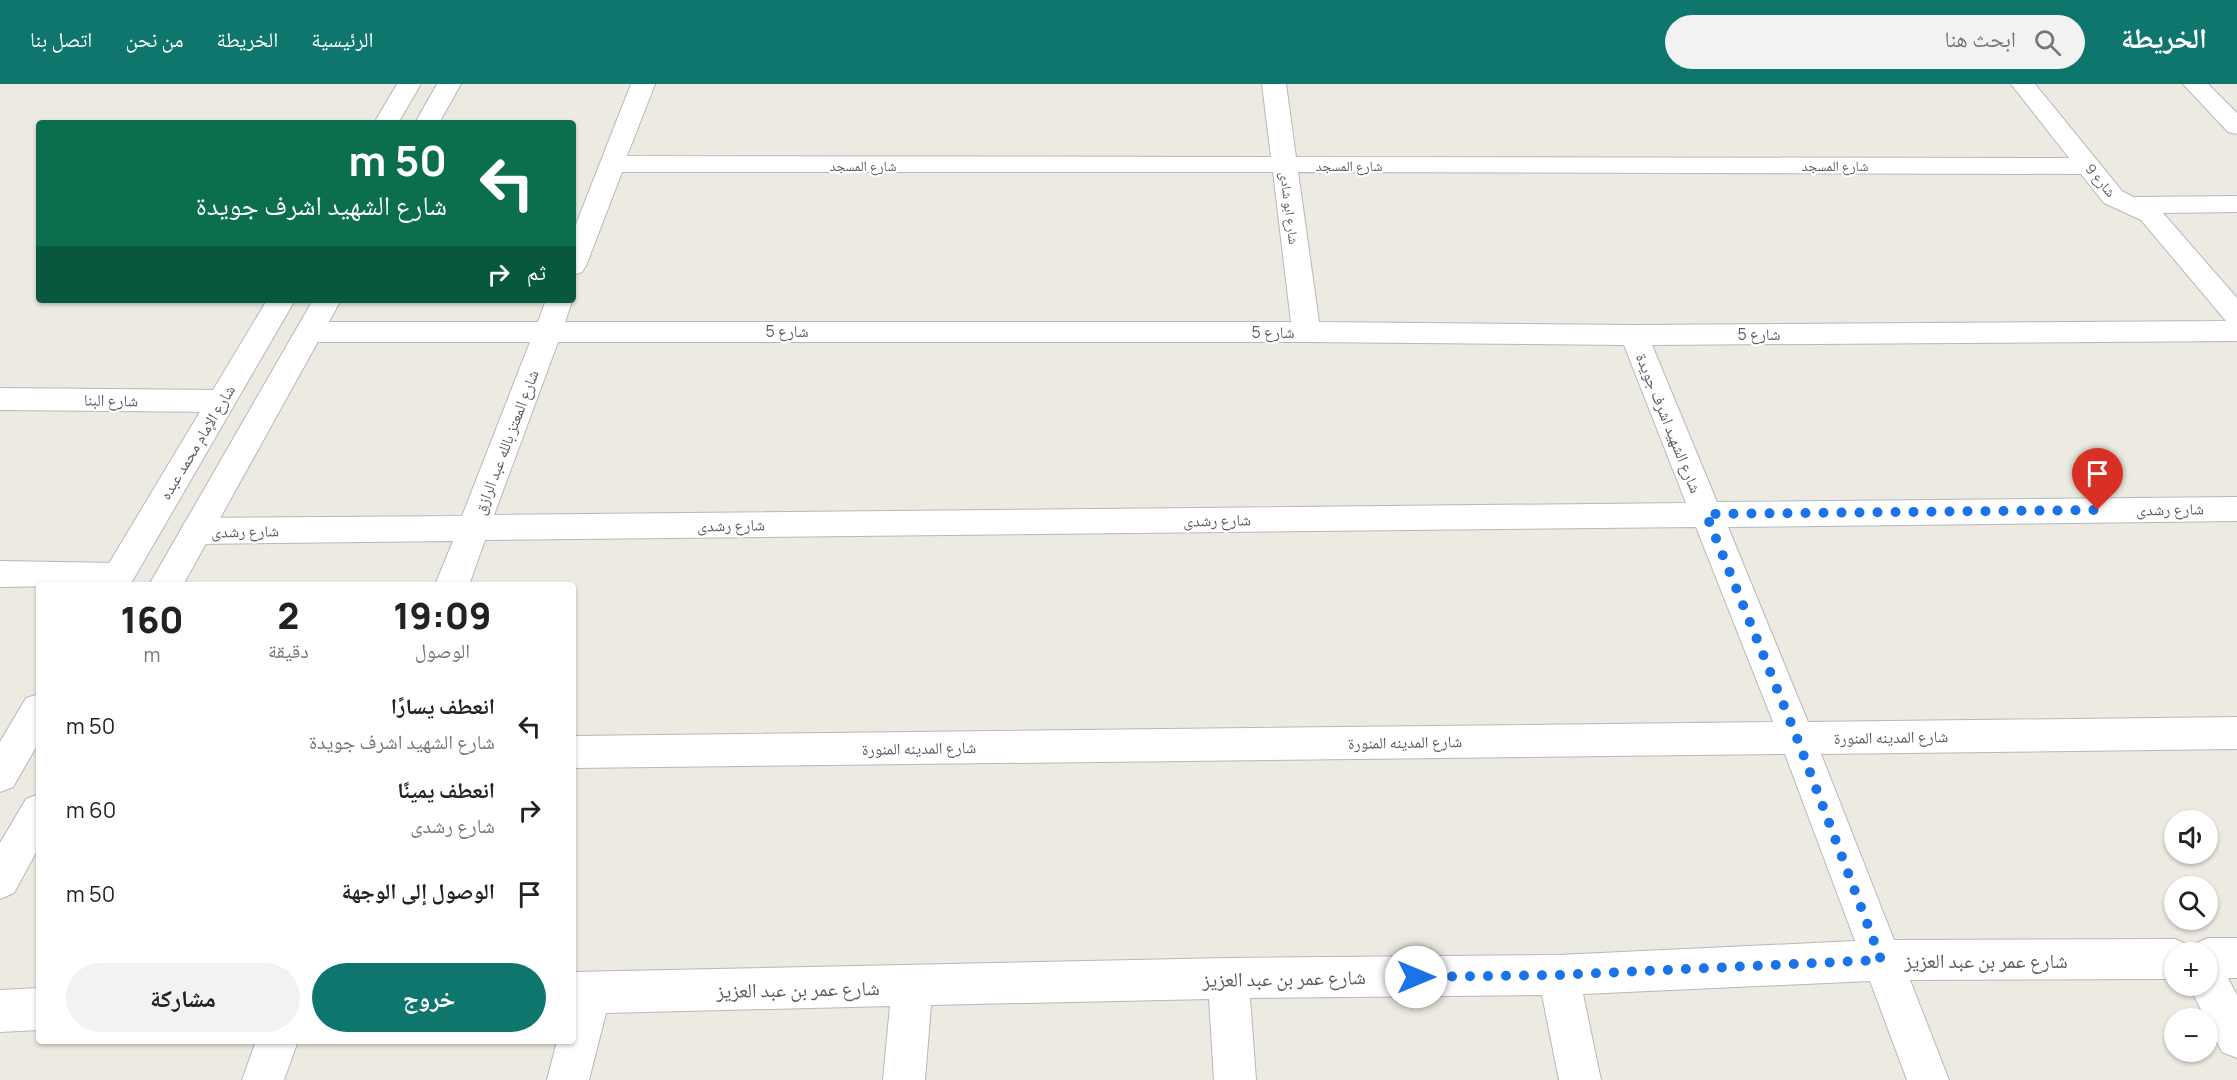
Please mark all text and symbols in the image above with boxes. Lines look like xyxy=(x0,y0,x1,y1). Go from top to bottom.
search box xyxy=(1665,15,2085,69)
text: الخريطة xyxy=(2121,18,2207,56)
text: ابحث هنا xyxy=(1945,24,2016,54)
text: اتصل بنا xyxy=(30,25,92,53)
text: من نحن xyxy=(125,25,183,53)
text: الخريطة xyxy=(216,25,278,53)
text: الرئيسية xyxy=(311,25,374,53)
icon: search xyxy=(2031,26,2064,59)
text: 50 m xyxy=(349,131,447,189)
icon: left xyxy=(468,144,546,222)
street label: شارع المسجد xyxy=(830,156,896,176)
street label: شارع المسجد xyxy=(1316,156,1382,176)
street label: شارع المسجد xyxy=(1802,156,1868,176)
street label: شارع 9 xyxy=(2081,159,2121,201)
street label: شارع ابو شادى xyxy=(1275,171,1304,246)
text: شارع الشهيد اشرف جويدة xyxy=(196,186,447,223)
text: ثم xyxy=(527,257,546,287)
icon: right xyxy=(482,258,515,291)
street label: شارع 5 xyxy=(766,320,808,342)
street label: شارع 5 xyxy=(1252,321,1294,343)
street label: شارع 5 xyxy=(1738,323,1780,345)
street label: شارع الشهيد اشرف جويدة xyxy=(1631,350,1707,496)
street label: شارع المعتز بالله عبد الرازق xyxy=(468,367,544,517)
street label: شارع الإمام محمد عبده xyxy=(154,380,240,504)
street label: شارع البنا xyxy=(84,389,138,411)
pin xyxy=(2072,448,2123,510)
icon: arrive xyxy=(2081,457,2114,490)
street label: شارع رشدى xyxy=(2136,497,2204,521)
street label: شارع رشدى xyxy=(1183,508,1251,532)
street label: شارع رشدى xyxy=(697,513,765,537)
street label: شارع رشدى xyxy=(211,519,279,543)
text: 2 xyxy=(278,591,299,640)
text: 19:09 xyxy=(393,591,491,640)
text: 160 xyxy=(121,595,184,644)
text: دقيقة xyxy=(268,637,309,664)
text: الوصول xyxy=(415,637,470,664)
text: m xyxy=(144,641,161,668)
text: انعطف يسارًا xyxy=(391,691,495,721)
icon: left xyxy=(513,710,546,743)
text: 50 m xyxy=(66,711,115,741)
street label: شارع المدينه المنورة xyxy=(1834,725,1948,749)
text: شارع الشهيد اشرف جويدة xyxy=(309,728,495,755)
street label: شارع المدينه المنورة xyxy=(1348,730,1462,754)
street label: شارع المدينه المنورة xyxy=(862,736,976,760)
text: انعطف يمينًا xyxy=(397,775,495,805)
icon: right xyxy=(513,794,546,827)
text: 60 m xyxy=(66,795,116,825)
map controls xyxy=(2164,810,2218,1062)
button: sound xyxy=(2164,810,2218,864)
text: شارع رشدى xyxy=(410,812,495,839)
text: الوصول إلى الوجهة xyxy=(342,876,495,906)
button: search xyxy=(2164,876,2218,930)
icon: arrive xyxy=(513,878,546,911)
text: 50 m xyxy=(66,879,115,909)
button: + xyxy=(2164,942,2218,996)
position arrow xyxy=(1384,945,1448,1009)
street label: شارع عمر بن عبد العزيز xyxy=(1903,947,2068,974)
button: مشاركة xyxy=(66,963,300,1032)
button: خروج xyxy=(312,963,546,1032)
street label: شارع عمر بن عبد العزيز xyxy=(1201,963,1366,993)
street label: شارع عمر بن عبد العزيز xyxy=(715,974,880,1004)
button: − xyxy=(2164,1008,2218,1062)

